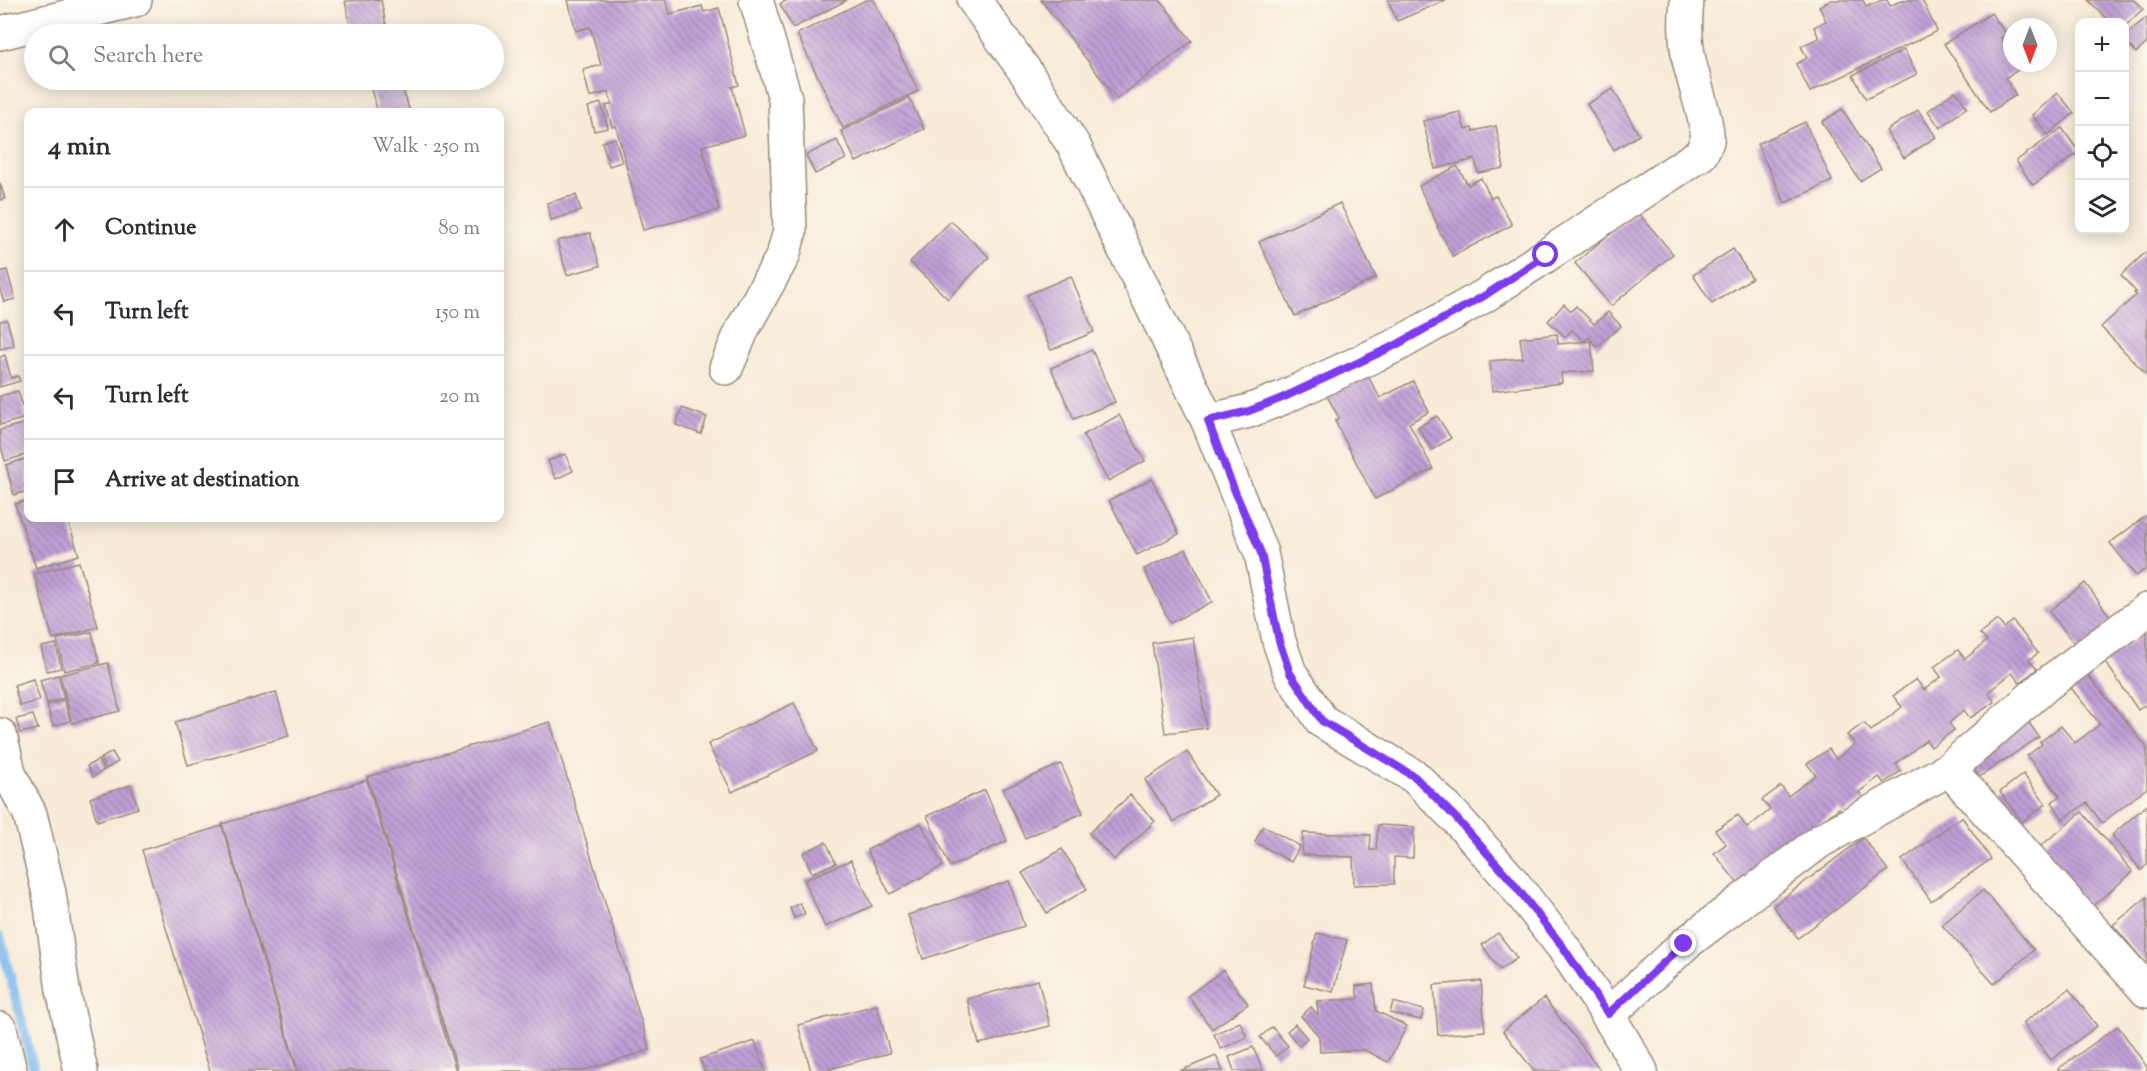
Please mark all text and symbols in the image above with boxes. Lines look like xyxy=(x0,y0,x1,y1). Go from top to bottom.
north arrow xyxy=(2003,18,2057,72)
map controls xyxy=(2075,18,2129,234)
button: + xyxy=(2075,18,2129,72)
search box xyxy=(24,24,504,90)
icon: search xyxy=(45,41,78,74)
text: Search here xyxy=(93,41,203,73)
button: − xyxy=(2075,72,2129,126)
button: locate xyxy=(2075,126,2129,180)
text: 4 min xyxy=(48,129,111,166)
text: Walk · 250 m xyxy=(372,133,480,162)
button: layers xyxy=(2075,180,2129,234)
icon: ahead xyxy=(48,213,81,246)
text: Continue xyxy=(105,213,196,245)
text: 80 m xyxy=(439,215,480,244)
route start xyxy=(1532,241,1558,267)
icon: left xyxy=(48,297,81,330)
text: Turn left xyxy=(105,297,188,329)
text: 150 m xyxy=(435,299,480,328)
icon: left xyxy=(48,381,81,414)
text: Turn left xyxy=(105,381,188,413)
text: 20 m xyxy=(439,383,480,412)
icon: arrive xyxy=(48,465,81,498)
text: Arrive at destination xyxy=(105,465,300,497)
route end xyxy=(1670,930,1696,956)

